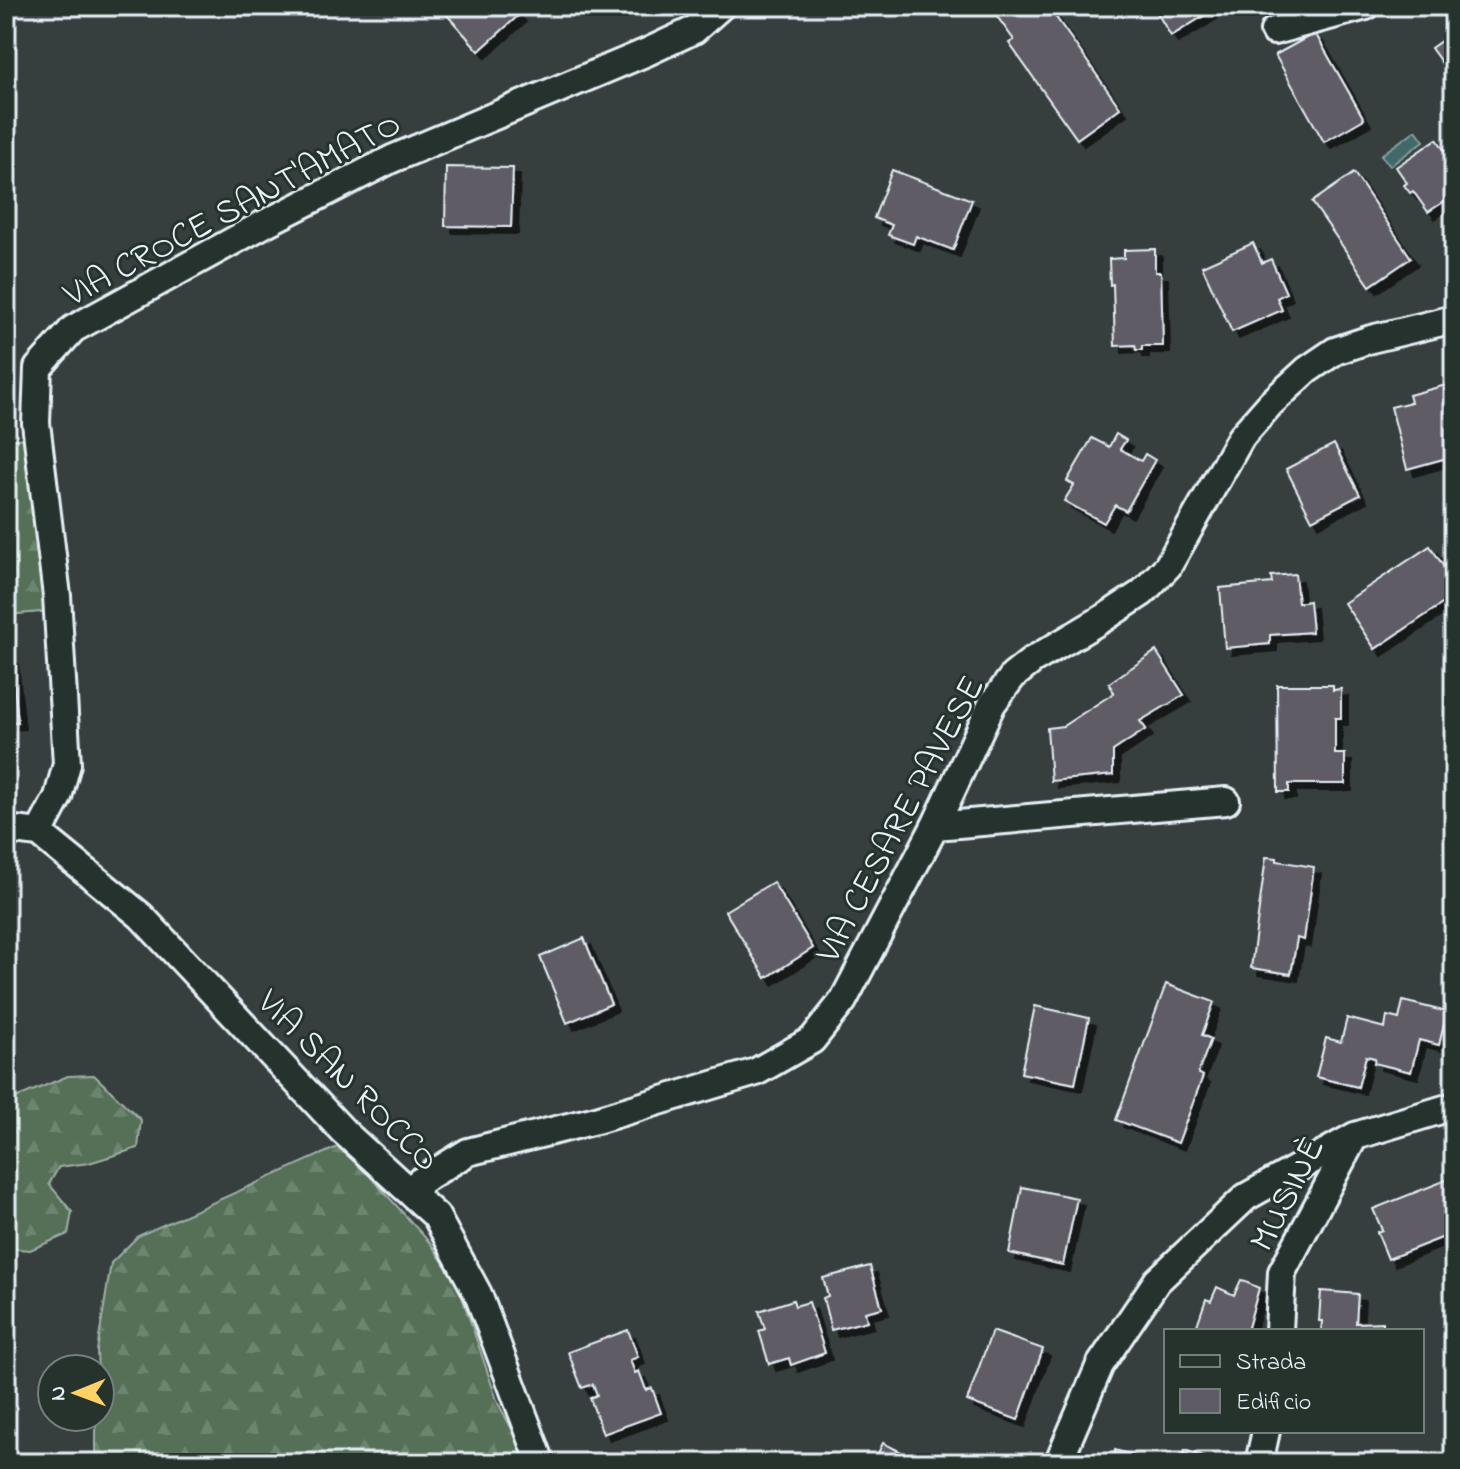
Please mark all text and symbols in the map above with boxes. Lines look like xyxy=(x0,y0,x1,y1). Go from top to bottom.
street label: VIA CROCE SANT'AMATO xyxy=(54,99,411,323)
street label: VIA CESARE PAVESE xyxy=(803,667,1000,974)
street label: VIA SAN ROCCO xyxy=(242,978,450,1186)
street label: MUSINÈ xyxy=(1238,1129,1340,1262)
legend xyxy=(1164,1329,1424,1433)
text: Strada xyxy=(1236,1346,1306,1381)
north arrow xyxy=(36,1353,116,1433)
text: N xyxy=(43,1386,75,1401)
text: Edificio xyxy=(1236,1386,1311,1421)

